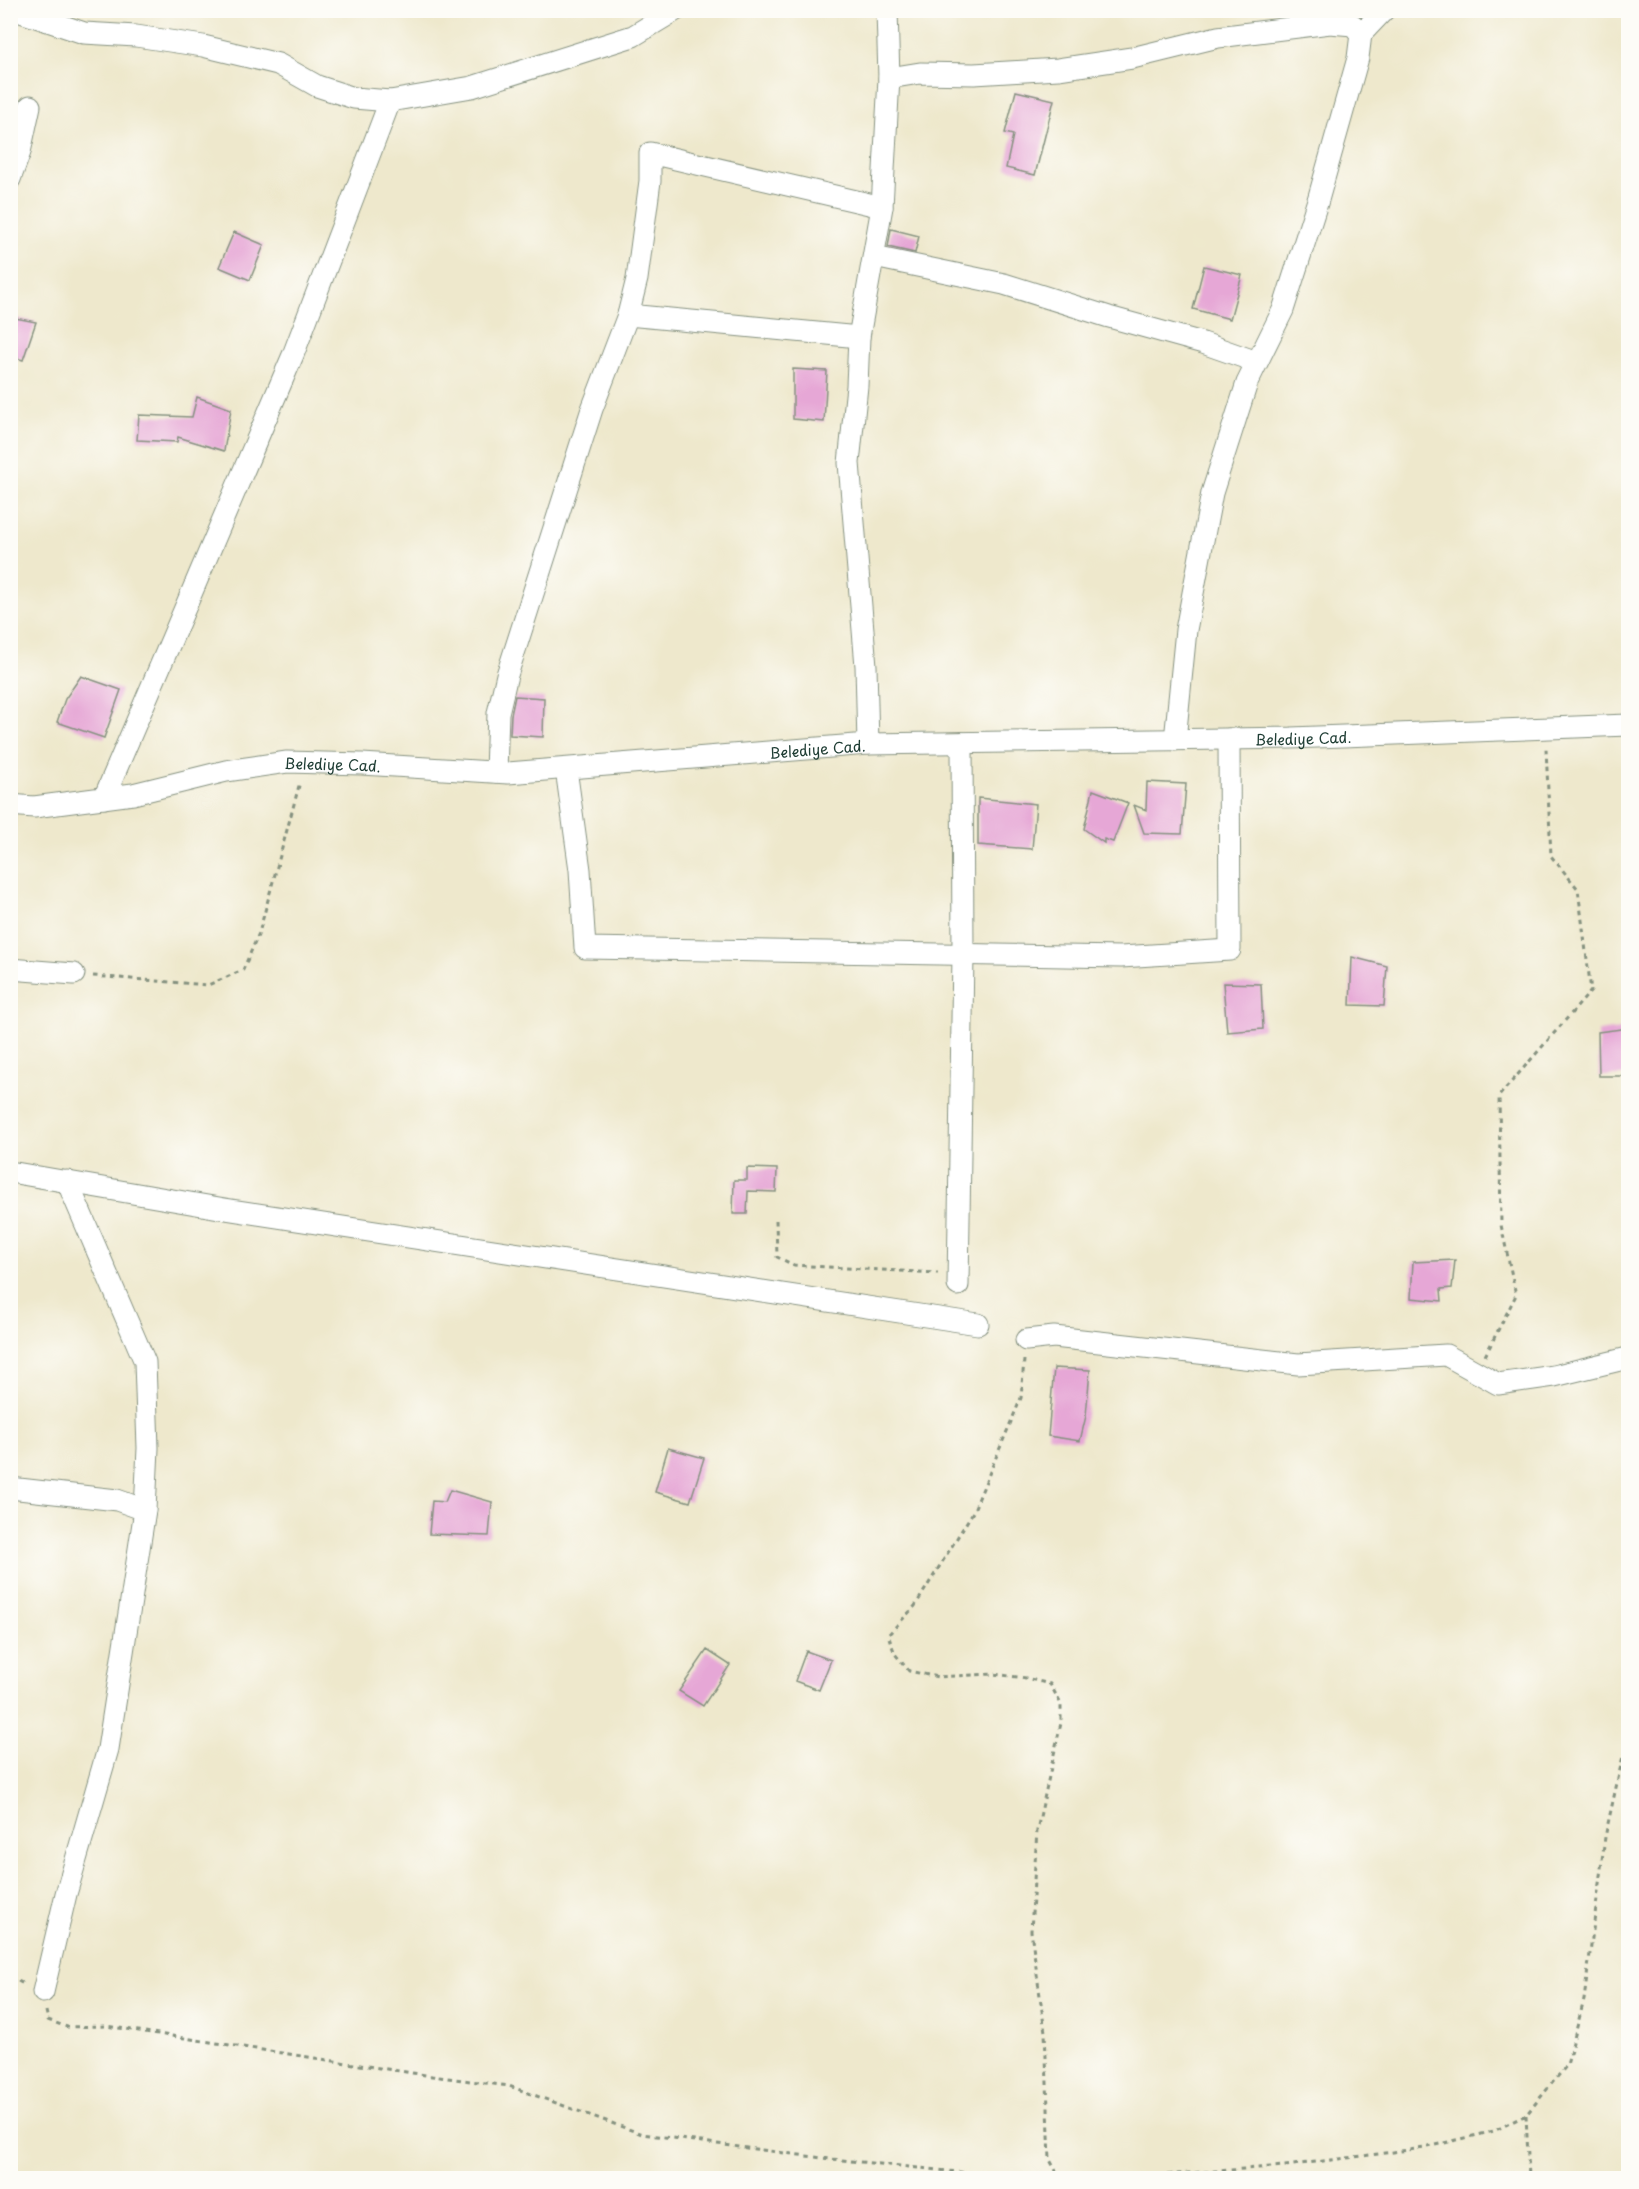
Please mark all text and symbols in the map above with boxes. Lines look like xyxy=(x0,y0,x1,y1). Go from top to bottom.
street label: Belediye Cad. xyxy=(1255,724,1352,750)
street label: Belediye Cad. xyxy=(768,733,866,763)
street label: Belediye Cad. xyxy=(284,750,382,777)

